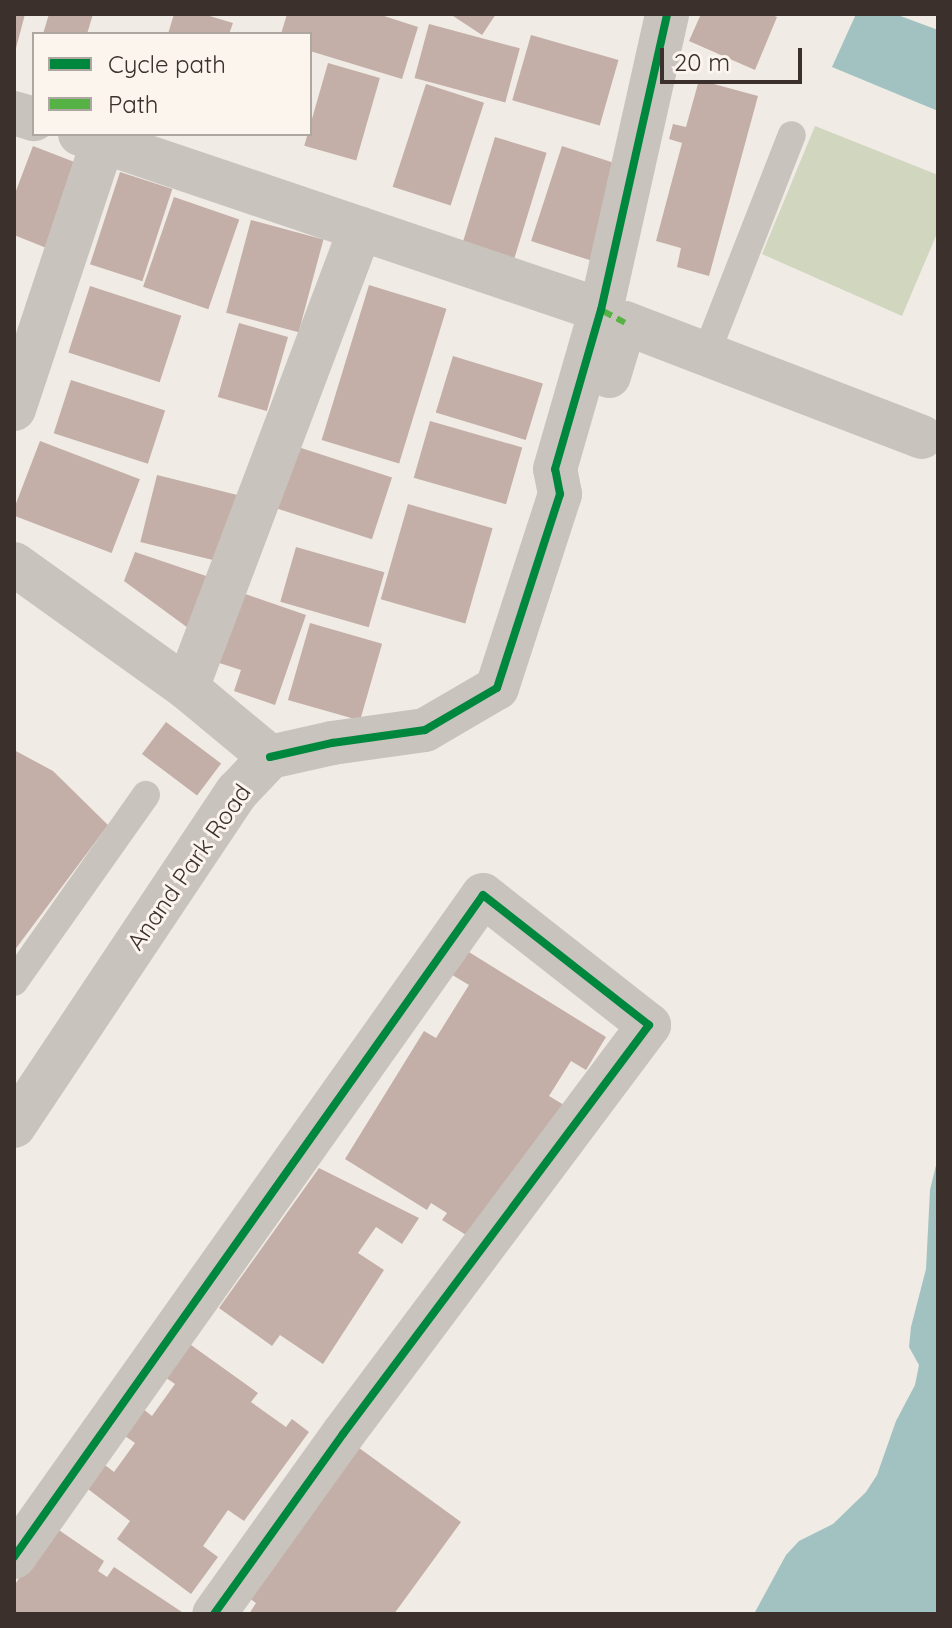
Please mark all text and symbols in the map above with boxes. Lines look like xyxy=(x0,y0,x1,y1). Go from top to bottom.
legend xyxy=(32,32,312,136)
scale bar xyxy=(664,32,806,82)
text: 20 m xyxy=(674,47,730,77)
text: Cycle path xyxy=(108,49,226,79)
text: Path xyxy=(108,89,159,119)
street label: Anand Park Road xyxy=(121,779,257,955)

